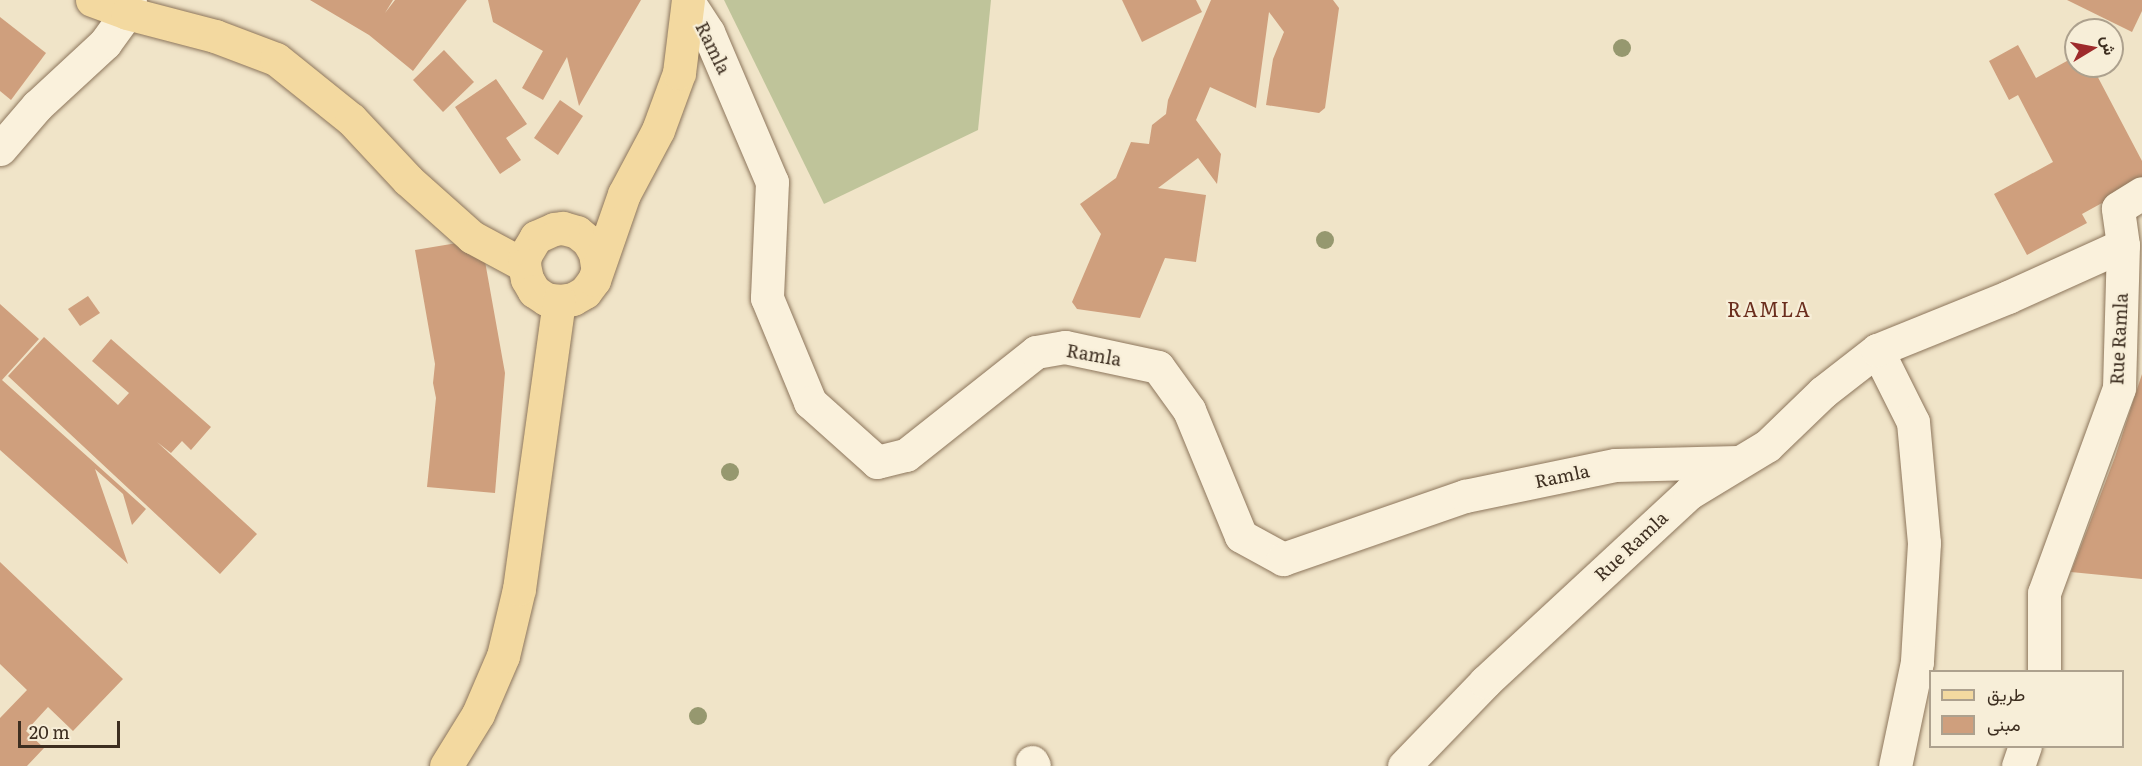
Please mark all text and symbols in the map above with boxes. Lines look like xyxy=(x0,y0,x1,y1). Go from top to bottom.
street label: Ramla xyxy=(691,18,735,78)
north arrow xyxy=(2064,18,2124,78)
text: ش xyxy=(2096,34,2123,57)
street label: Rue Ramla xyxy=(2106,292,2132,386)
district label: RAMLA xyxy=(1727,296,1811,320)
street label: Ramla xyxy=(1065,340,1123,370)
street label: Ramla xyxy=(1533,460,1591,492)
street label: Rue Ramla xyxy=(1590,507,1672,585)
legend xyxy=(1929,670,2124,748)
text: طريق xyxy=(1987,680,2025,707)
scale bar xyxy=(21,709,123,747)
text: مبنى xyxy=(1987,710,2021,737)
text: 20 m xyxy=(29,718,70,745)

